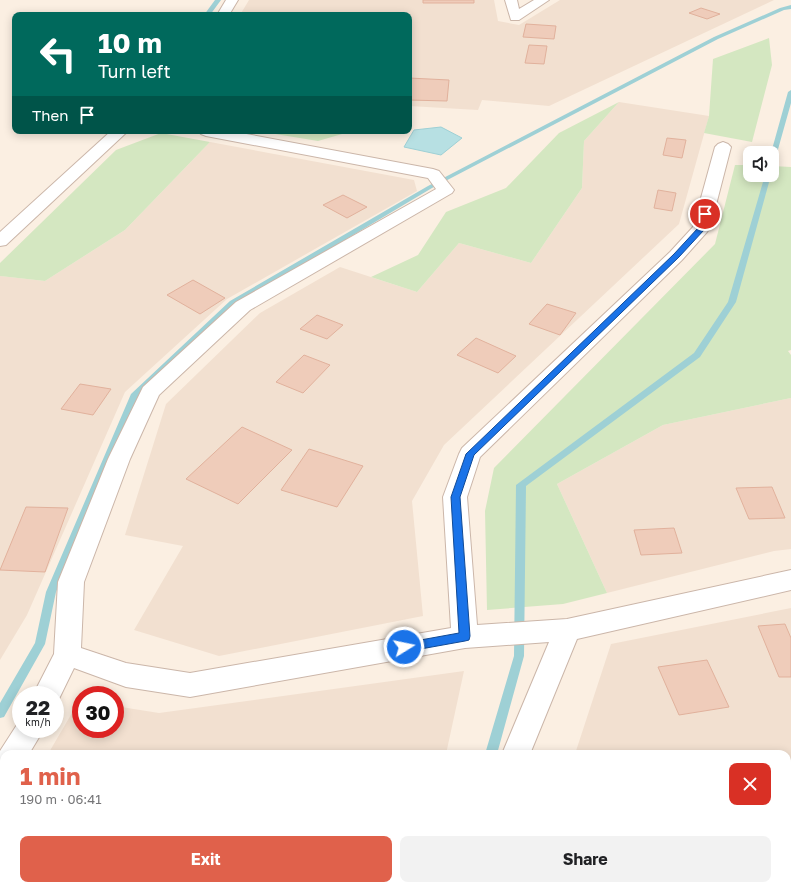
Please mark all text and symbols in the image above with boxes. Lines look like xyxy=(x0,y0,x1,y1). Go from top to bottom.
text: 10 m xyxy=(98,26,162,59)
icon: left xyxy=(32,28,84,80)
text: Turn left xyxy=(98,60,171,82)
icon: arrive xyxy=(76,104,98,126)
text: Then xyxy=(32,106,68,124)
map controls xyxy=(743,146,779,182)
button: sound xyxy=(743,146,779,182)
pin xyxy=(688,197,722,231)
icon: arrive xyxy=(694,203,716,225)
position arrow xyxy=(383,626,425,668)
speed limit sign: 30 xyxy=(72,686,124,738)
text: 22 xyxy=(26,695,50,719)
text: km/h xyxy=(25,716,51,728)
text: 1 min xyxy=(20,761,80,790)
button: close xyxy=(729,763,771,805)
text: 190 m · 06:41 xyxy=(20,791,101,807)
button: Exit xyxy=(20,836,392,882)
button: Share xyxy=(400,836,771,882)

